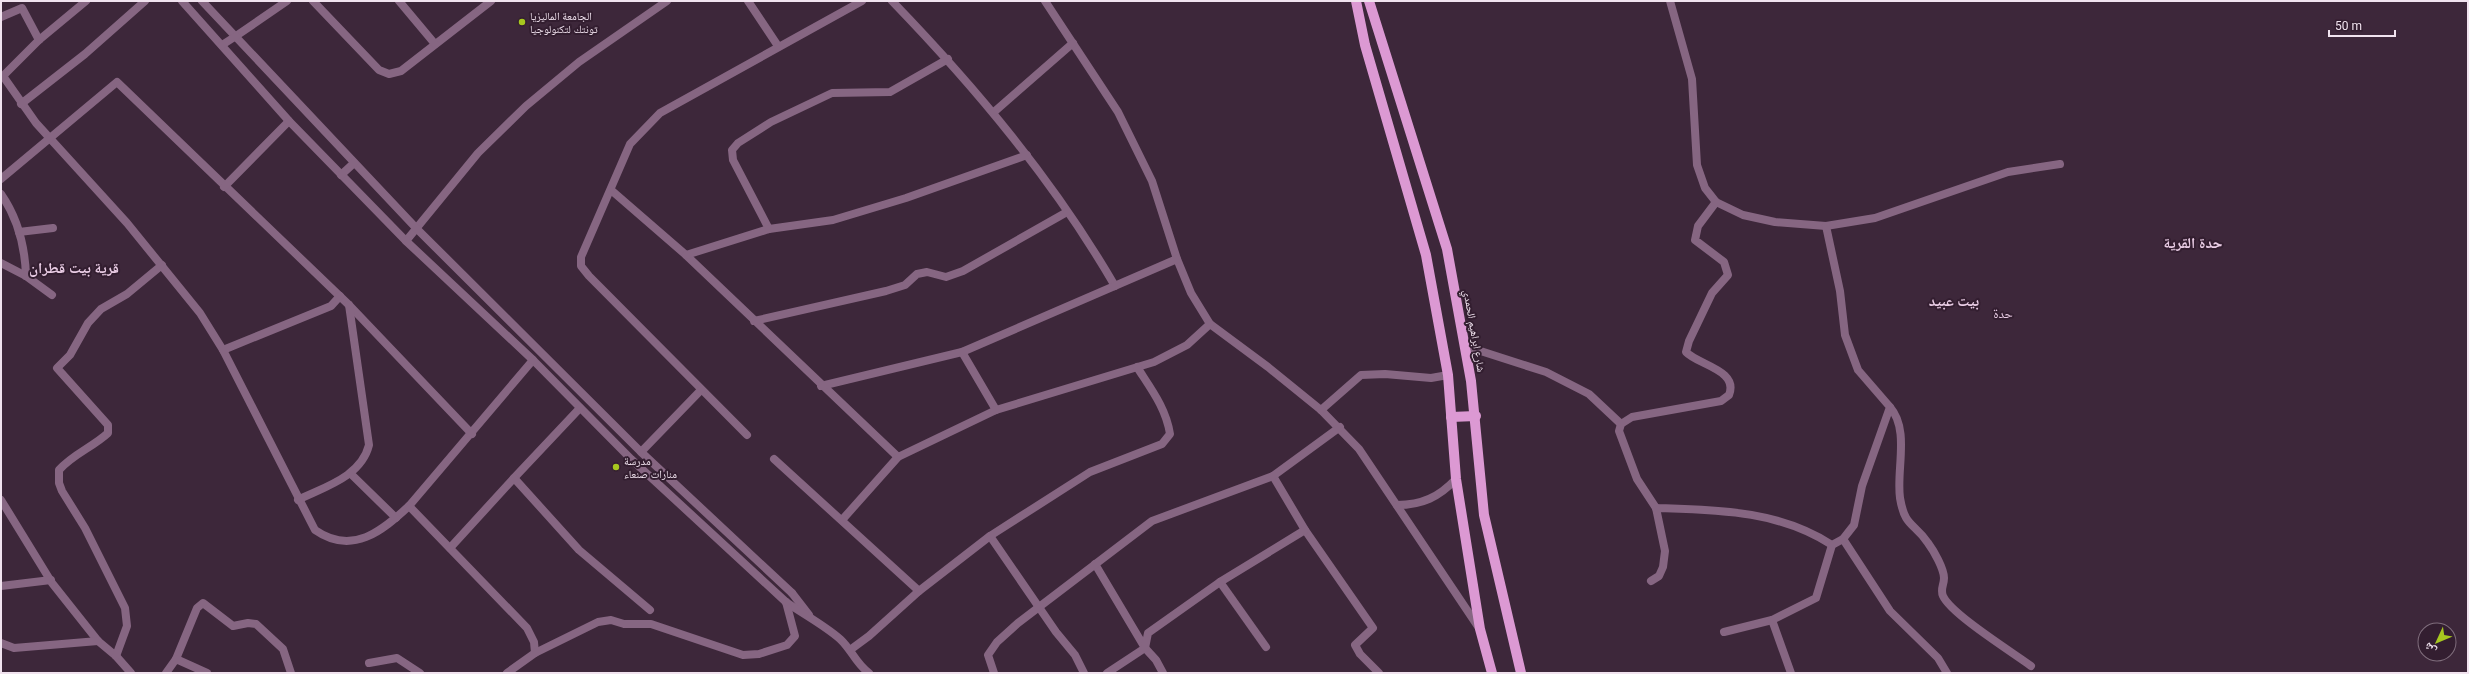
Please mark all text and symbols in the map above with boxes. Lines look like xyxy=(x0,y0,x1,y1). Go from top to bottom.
place label: الجامعة الماليزيا تونتك لتكنولوجيا xyxy=(530,10,598,36)
scale bar xyxy=(2329,12,2395,38)
marker: الجامعة الماليزيا تونتك لتكنولوجيا xyxy=(517,17,527,27)
text: 50 m xyxy=(2335,19,2362,33)
district label: حدة القرية xyxy=(2164,234,2223,252)
district label: قرية بيت قطران xyxy=(29,259,119,277)
street label: شارع ابراهيم الحمدي xyxy=(1459,289,1488,373)
district label: بيت عبيد xyxy=(1929,292,1979,310)
district label: حدة xyxy=(1993,306,2013,321)
place label: مدرسة منارات صنعاء xyxy=(624,455,677,481)
marker: مدرسة منارات صنعاء xyxy=(611,462,621,472)
north arrow xyxy=(2417,622,2457,662)
text: ش xyxy=(2421,639,2440,657)

